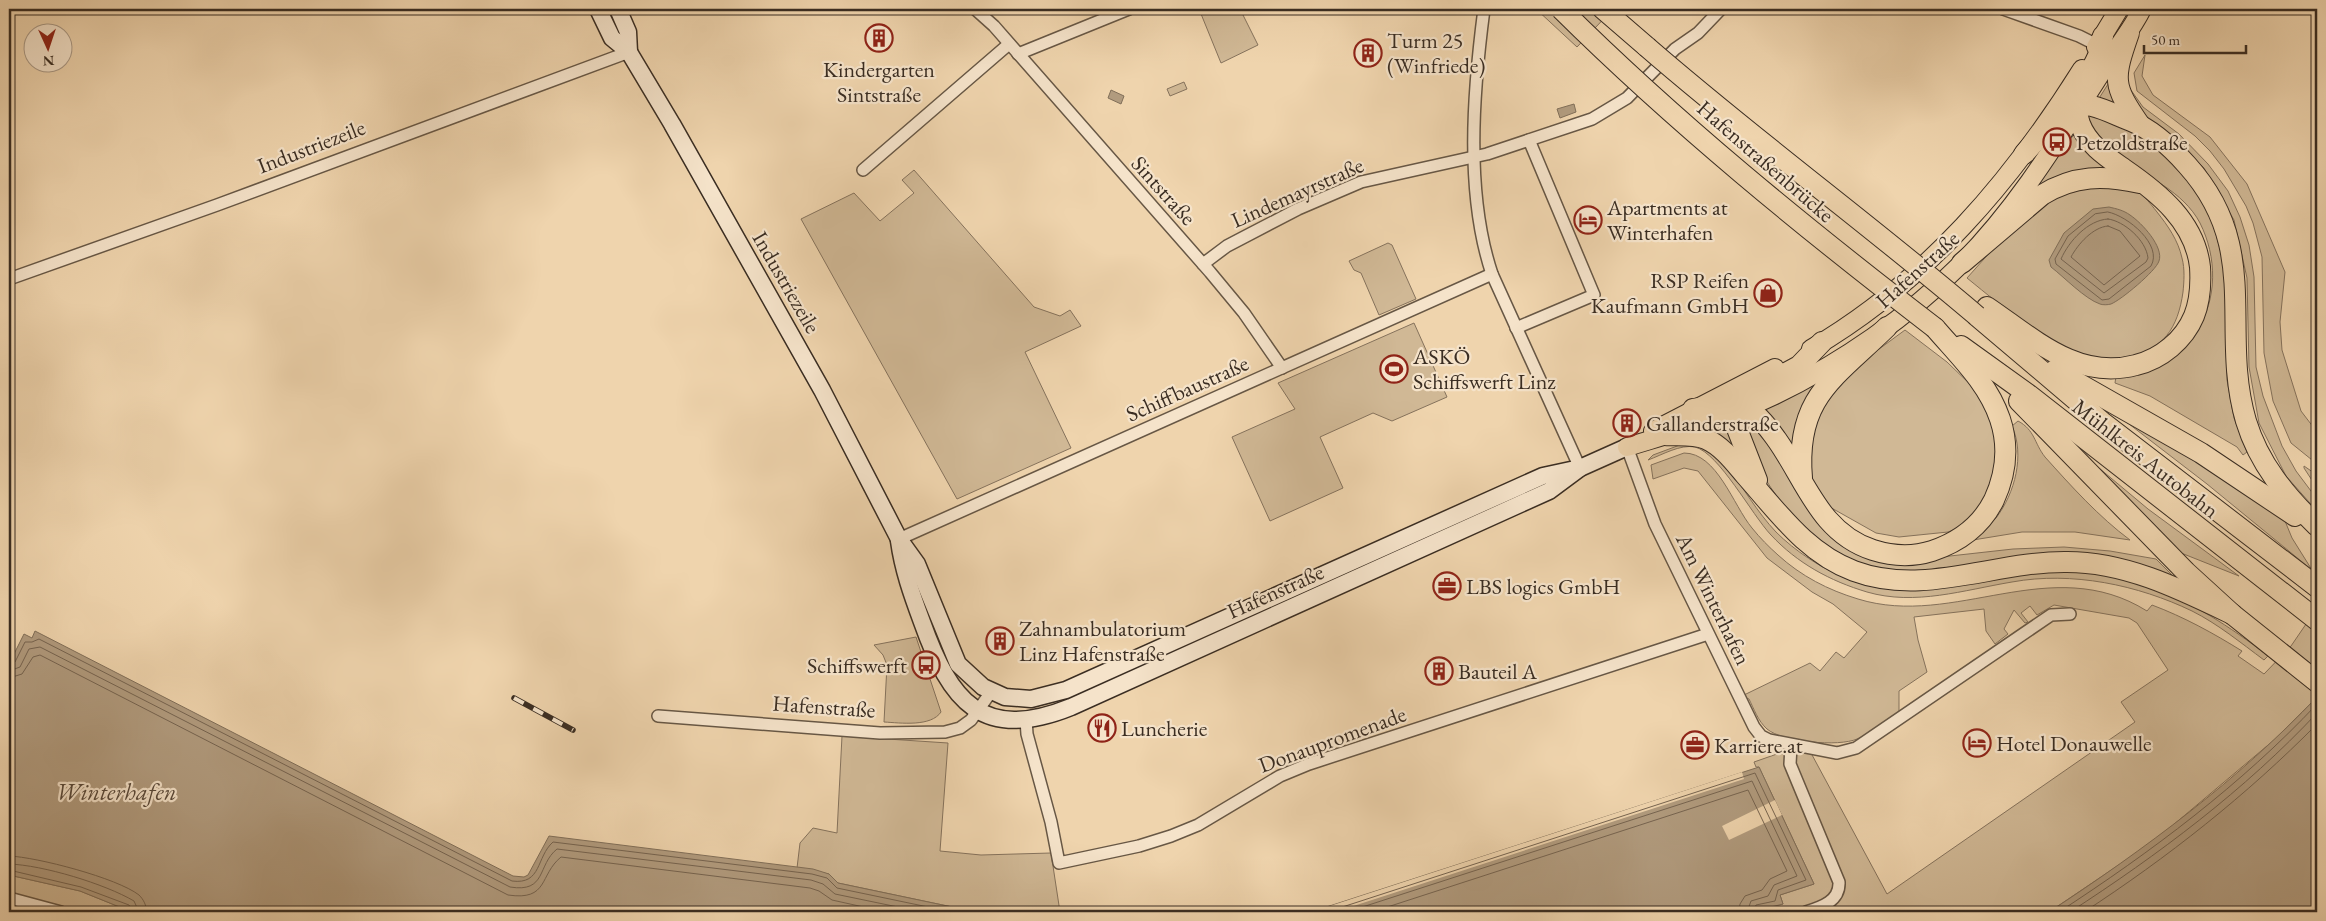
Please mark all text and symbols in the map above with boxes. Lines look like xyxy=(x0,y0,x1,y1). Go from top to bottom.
north arrow xyxy=(22,22,72,72)
scale bar xyxy=(2144,22,2246,54)
building icon: Kindergarten Sintstraße xyxy=(864,23,894,53)
place label: Turm 25 (Winfriede) xyxy=(1387,26,1485,80)
text: 50 m xyxy=(2151,30,2180,49)
building icon: Turm 25 (Winfriede) xyxy=(1353,38,1383,68)
text: N xyxy=(42,52,55,70)
place label: Kindergarten Sintstraße xyxy=(823,55,935,109)
street label: Hafenstraßenbrücke xyxy=(1691,94,1841,229)
street label: Industriezeile xyxy=(253,112,370,180)
bus stop icon: Petzoldstraße xyxy=(2042,127,2072,157)
place label: Petzoldstraße xyxy=(2076,128,2188,157)
street label: Sintstraße xyxy=(1125,149,1203,232)
street label: Lindemayrstraße xyxy=(1226,150,1368,235)
place label: Apartments at Winterhafen xyxy=(1606,193,1728,247)
hotel icon: Apartments at Winterhafen xyxy=(1573,205,1603,235)
street label: Hafenstraße xyxy=(1869,224,1966,315)
street label: Industriezeile xyxy=(746,226,828,339)
place label: RSP Reifen Kaufmann GmbH xyxy=(1591,266,1749,320)
shop icon: RSP Reifen Kaufmann GmbH xyxy=(1753,278,1783,308)
place label: ASKÖ Schiffswerft Linz xyxy=(1412,342,1556,396)
street label: Schiffbaustraße xyxy=(1121,348,1253,428)
sports icon: ASKÖ Schiffswerft Linz xyxy=(1379,354,1409,384)
street label: Mühlkreis Autobahn xyxy=(2066,392,2225,525)
building icon: Gallanderstraße xyxy=(1612,408,1642,438)
place label: Gallanderstraße xyxy=(1646,409,1779,438)
street label: Am Winterhafen xyxy=(1669,528,1758,670)
street label: Hafenstraße xyxy=(1222,557,1329,626)
office icon: LBS logics GmbH xyxy=(1432,571,1462,601)
place label: LBS logics GmbH xyxy=(1466,572,1620,601)
place label: Zahnambulatorium Linz Hafenstraße xyxy=(1019,614,1186,668)
building icon: Zahnambulatorium Linz Hafenstraße xyxy=(985,626,1015,656)
bus stop icon: Schiffswerft xyxy=(911,650,941,680)
place label: Schiffswerft xyxy=(807,651,907,680)
building icon: Bauteil A xyxy=(1424,656,1454,686)
place label: Bauteil A xyxy=(1458,657,1538,686)
street label: Hafenstraße xyxy=(772,688,877,725)
street label: Donaupromenade xyxy=(1254,699,1410,780)
restaurant icon: Luncherie xyxy=(1087,713,1117,743)
place label: Luncherie xyxy=(1121,714,1208,743)
hotel icon: Hotel Donauwelle xyxy=(1962,728,1992,758)
place label: Hotel Donauwelle xyxy=(1996,729,2152,758)
office icon: Karriere.at xyxy=(1680,730,1710,760)
place label: Karriere.at xyxy=(1714,731,1803,760)
water label: Winterhafen xyxy=(56,776,176,807)

